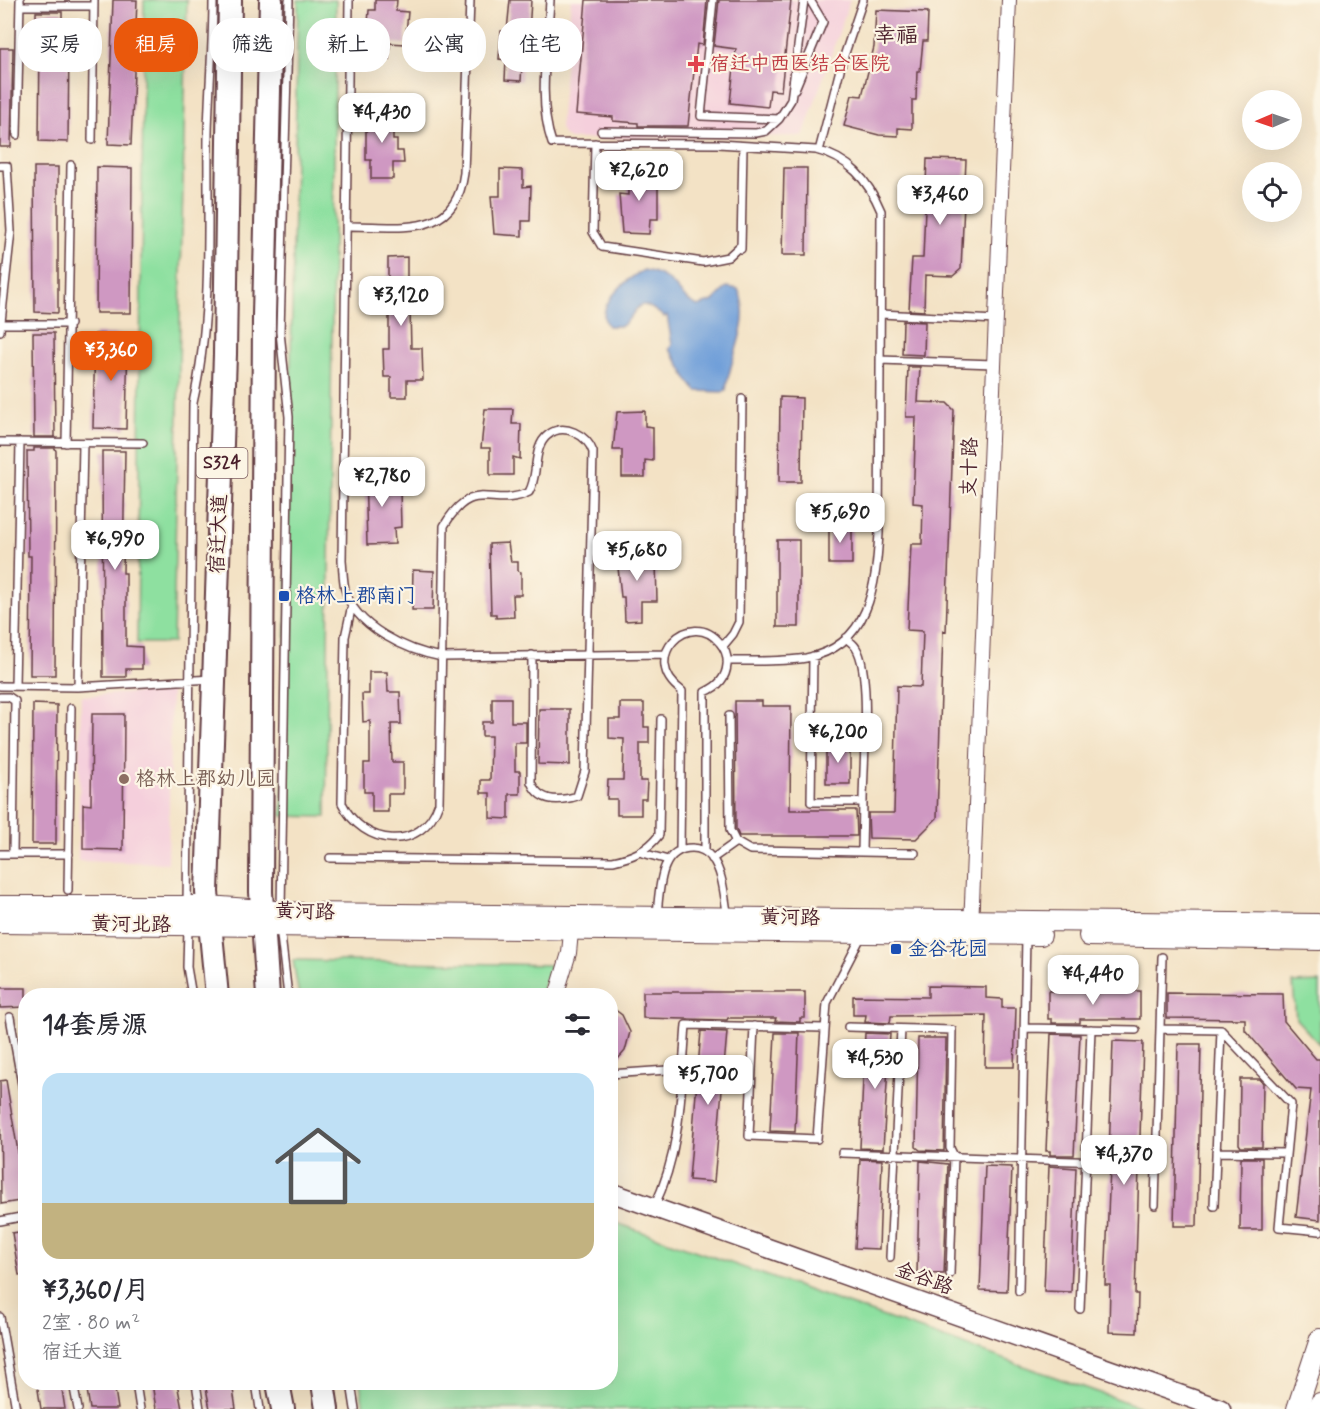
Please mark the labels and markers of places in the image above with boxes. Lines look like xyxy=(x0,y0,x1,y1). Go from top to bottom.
place label: 宿迁中西医结合医院 xyxy=(710,51,890,78)
marker: 宿迁中西医结合医院 xyxy=(687,55,705,73)
pin: ¥4,430 xyxy=(333,93,431,144)
pin: ¥2,620 xyxy=(590,151,688,202)
pin: ¥3,460 xyxy=(891,175,989,226)
pin: ¥3,120 xyxy=(352,276,450,327)
pin: ¥3,360 xyxy=(62,331,160,382)
pin: ¥2,780 xyxy=(333,457,431,508)
pin: ¥5,690 xyxy=(791,493,889,544)
pin: ¥6,990 xyxy=(66,520,164,571)
pin: ¥5,680 xyxy=(588,531,686,582)
place label: 格林上郡南门 xyxy=(296,583,416,610)
marker: 格林上郡南门 xyxy=(277,589,291,603)
pin: ¥6,200 xyxy=(789,713,887,764)
place label: 格林上郡幼儿园 xyxy=(136,766,276,793)
marker: 格林上郡幼儿园 xyxy=(117,772,131,786)
place label: 金谷花园 xyxy=(908,936,988,963)
marker: 金谷花园 xyxy=(889,942,903,956)
pin: ¥4,440 xyxy=(1044,955,1142,1006)
pin: ¥4,530 xyxy=(826,1039,924,1090)
pin: ¥5,700 xyxy=(659,1055,757,1106)
pin: ¥4,370 xyxy=(1075,1135,1173,1186)

